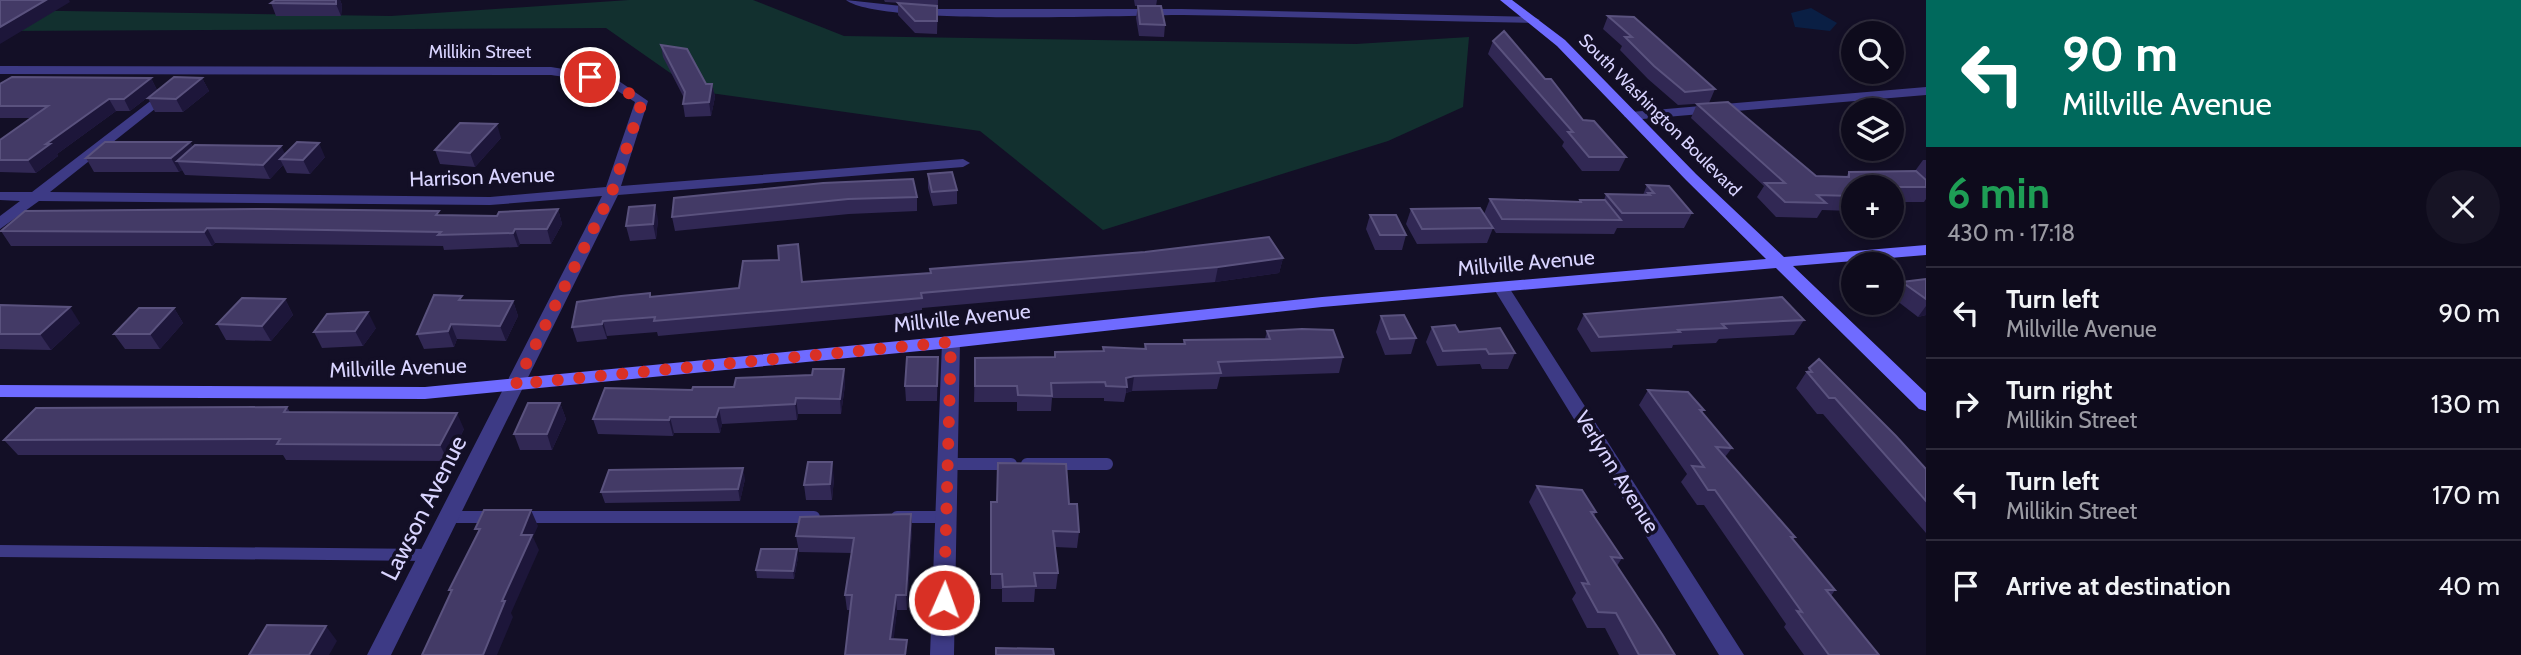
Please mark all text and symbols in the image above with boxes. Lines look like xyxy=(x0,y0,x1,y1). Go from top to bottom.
map controls xyxy=(1841,21,1904,315)
button: search xyxy=(1841,21,1904,84)
text: 90 m xyxy=(2062,24,2178,83)
icon: left xyxy=(1947,28,2038,119)
street label: South Washington Boulevard xyxy=(1574,29,1746,201)
street label: Millikin Street xyxy=(429,41,531,63)
pin xyxy=(560,47,620,107)
icon: arrive xyxy=(571,58,609,96)
text: Millville Avenue xyxy=(2062,84,2272,123)
button: layers xyxy=(1841,98,1904,161)
street label: Harrison Avenue xyxy=(409,161,555,192)
text: 6 min xyxy=(1947,167,2050,219)
button: close xyxy=(2426,170,2500,244)
button: + xyxy=(1841,175,1904,238)
text: 430 m · 17:18 xyxy=(1947,219,2075,247)
street label: Millville Avenue xyxy=(1456,244,1596,281)
button: − xyxy=(1841,252,1904,315)
text: Turn left xyxy=(2006,283,2099,315)
icon: left xyxy=(1947,294,1985,332)
text: 90 m xyxy=(2438,297,2500,329)
street label: Millville Avenue xyxy=(892,298,1032,337)
text: Millville Avenue xyxy=(2006,315,2157,343)
street label: Millville Avenue xyxy=(329,353,467,382)
text: Turn right xyxy=(2006,374,2112,406)
icon: right xyxy=(1947,385,1985,423)
text: 130 m xyxy=(2431,388,2500,420)
street label: Verlynn Avenue xyxy=(1570,406,1665,538)
text: Millikin Street xyxy=(2006,406,2137,434)
street label: Lawson Avenue xyxy=(375,430,472,585)
text: Turn left xyxy=(2006,465,2099,497)
icon: left xyxy=(1947,476,1985,514)
text: 170 m xyxy=(2432,479,2500,511)
text: Millikin Street xyxy=(2006,497,2137,525)
position arrow xyxy=(907,563,981,637)
icon: arrive xyxy=(1947,567,1985,605)
text: Arrive at destination xyxy=(2006,570,2231,602)
text: 40 m xyxy=(2438,570,2500,602)

